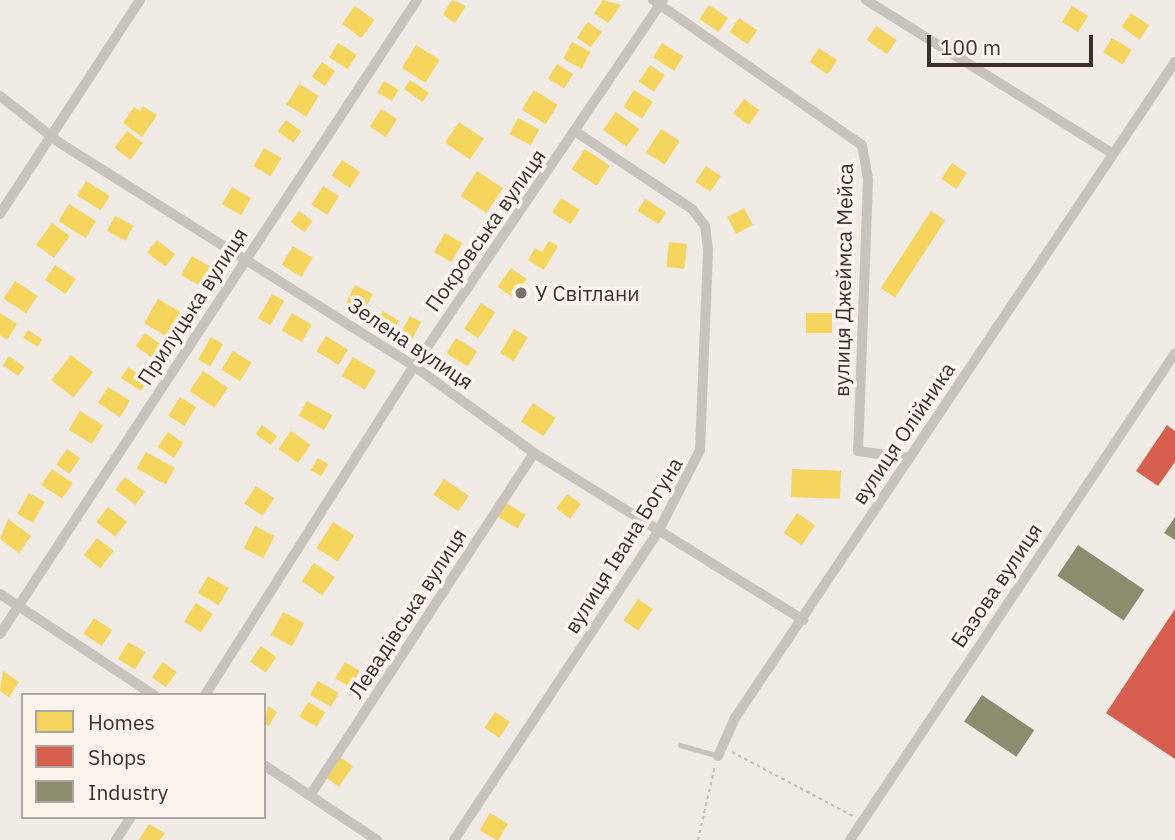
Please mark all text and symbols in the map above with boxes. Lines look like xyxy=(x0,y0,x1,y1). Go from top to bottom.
scale bar xyxy=(930,21,1096,65)
text: 100 m xyxy=(940,33,1001,61)
street label: Покровська вулиця xyxy=(420,144,550,316)
street label: вулиця Джеймса Мейса xyxy=(828,163,858,397)
street label: Прилуцька вулиця xyxy=(132,223,252,389)
place label: У Світлани xyxy=(535,280,640,306)
marker: У Світлани xyxy=(513,285,529,301)
street label: Зелена вулиця xyxy=(344,292,478,394)
street label: вулиця Олійника xyxy=(846,357,960,509)
street label: вулиця Івана Богуна xyxy=(559,452,687,638)
street label: Базова вулиця xyxy=(945,518,1047,652)
street label: Левадівська вулиця xyxy=(343,523,471,703)
legend xyxy=(21,693,266,819)
text: Homes xyxy=(88,708,155,736)
text: Shops xyxy=(88,743,146,771)
text: Industry xyxy=(88,778,168,806)

